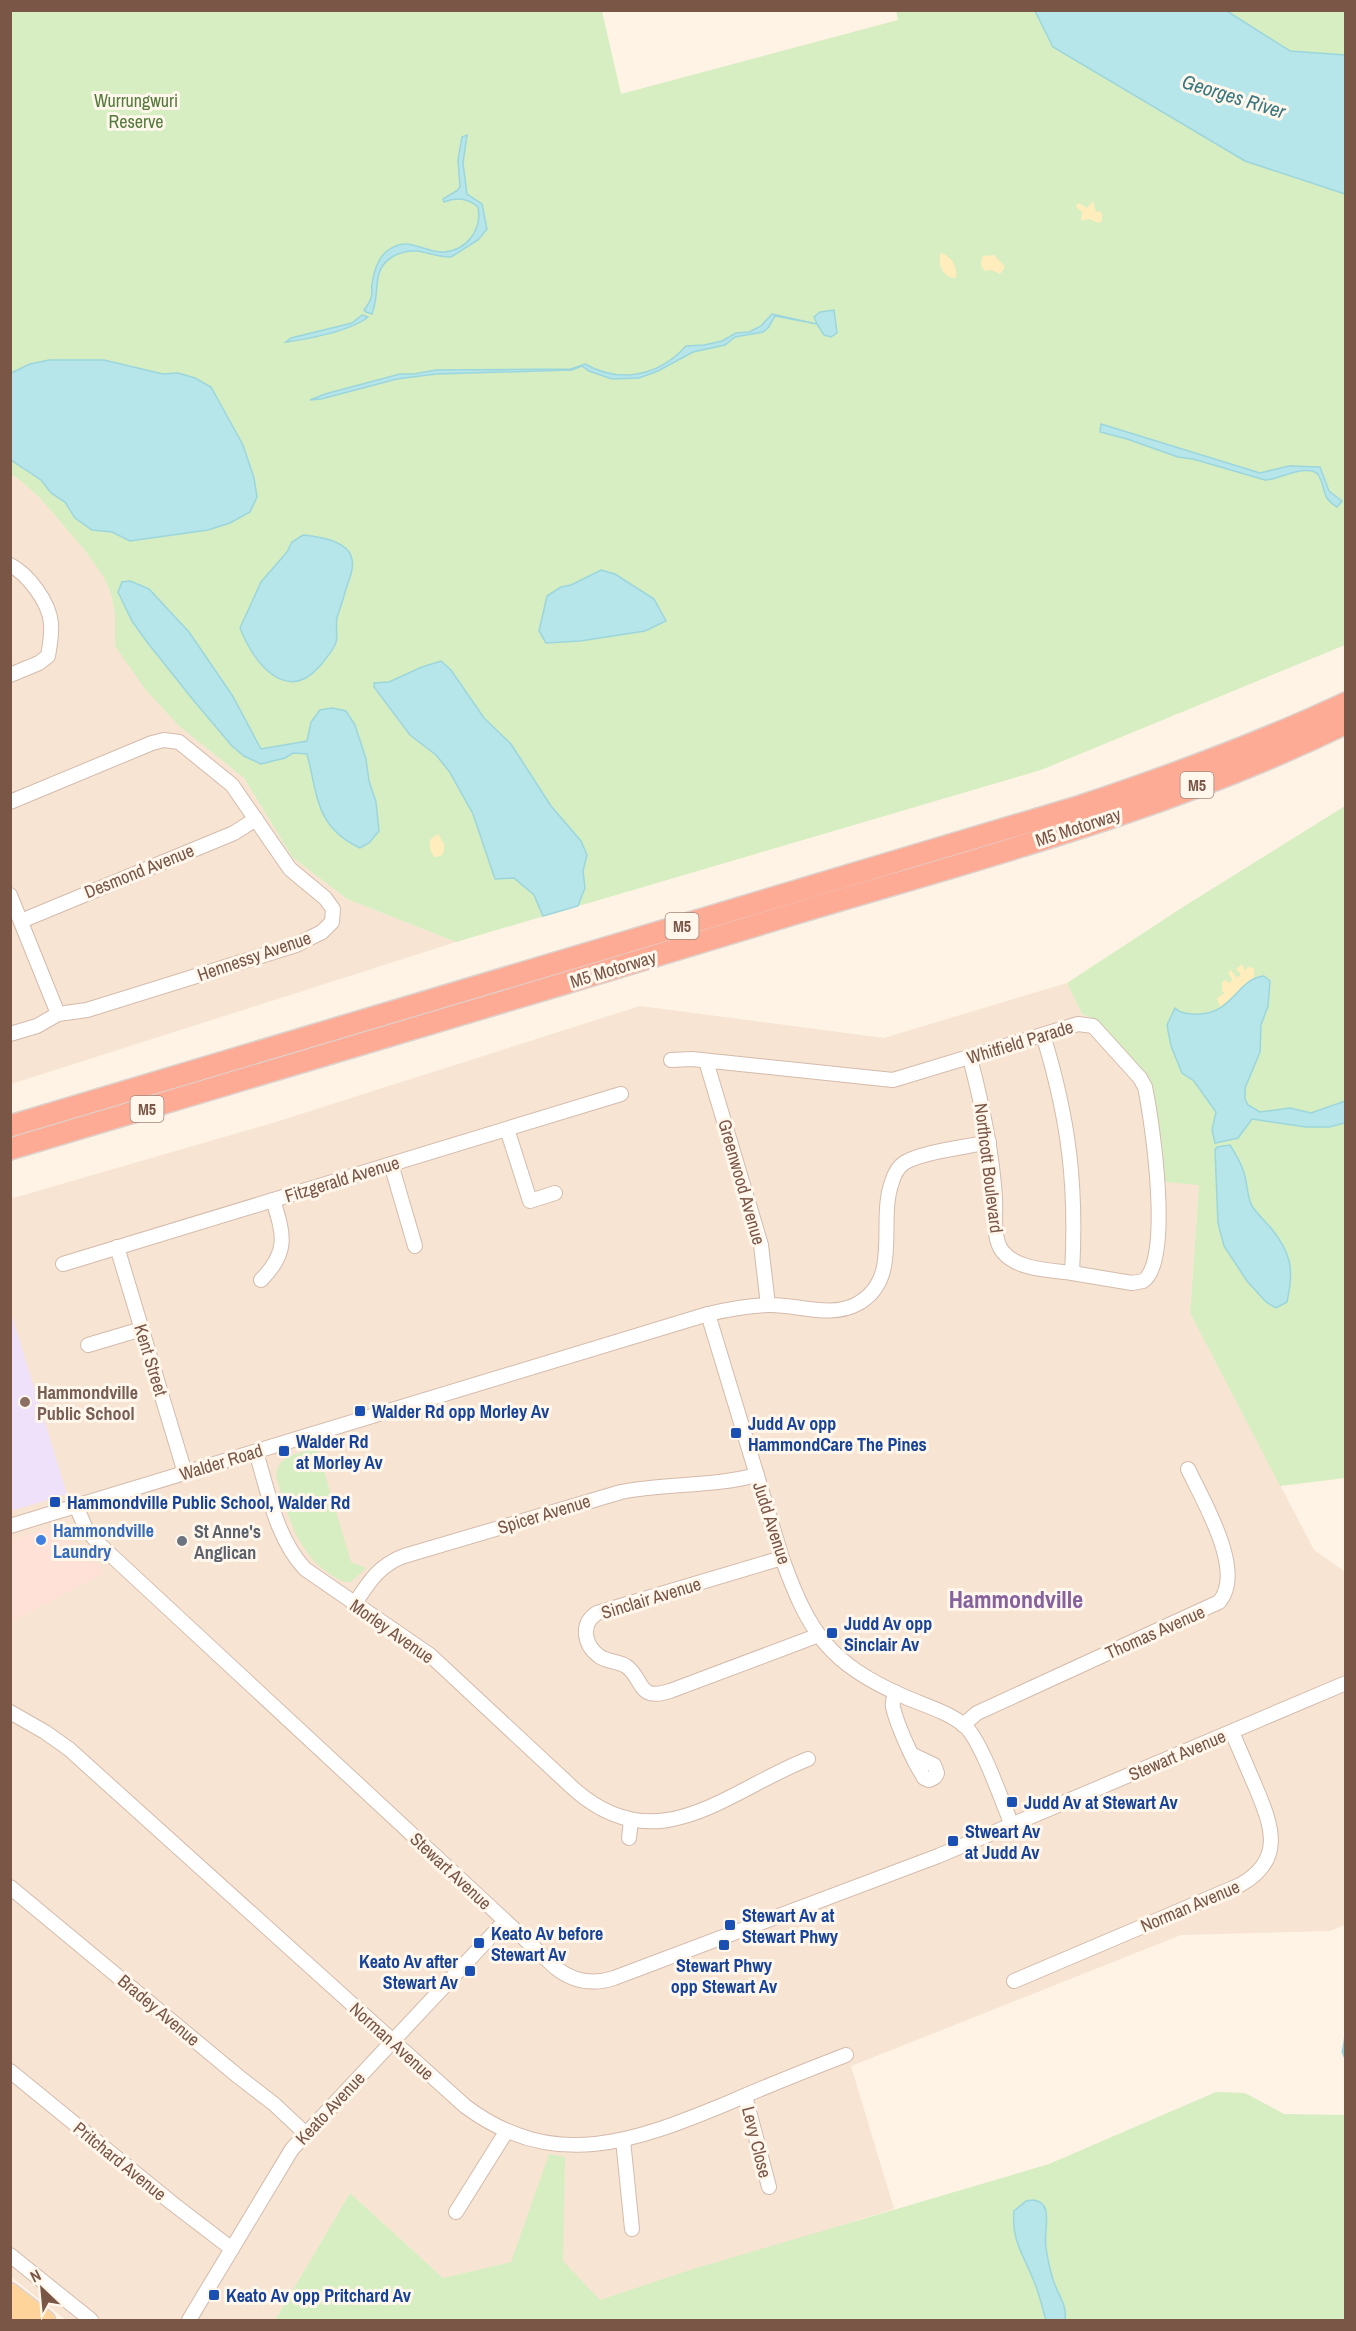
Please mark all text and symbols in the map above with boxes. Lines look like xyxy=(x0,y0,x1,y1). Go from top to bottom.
water label: Georges River xyxy=(1179,68,1289,125)
park label: Wurrungwuri Reserve xyxy=(94,88,178,134)
road number: M5 xyxy=(1180,772,1214,798)
street label: M5 Motorway xyxy=(1032,801,1125,853)
street label: Desmond Avenue xyxy=(80,838,198,904)
road number: M5 xyxy=(666,913,698,939)
street label: Hennessy Avenue xyxy=(194,925,314,987)
street label: M5 Motorway xyxy=(567,944,660,994)
street label: Whitfield Parade xyxy=(964,1014,1076,1070)
road number: M5 xyxy=(130,1096,164,1122)
street label: Northcott Boulevard xyxy=(969,1102,1009,1234)
street label: Greenwood Avenue xyxy=(712,1116,772,1248)
street label: Fitzgerald Avenue xyxy=(282,1150,402,1208)
street label: Kent Street xyxy=(128,1321,174,1399)
place label: Hammondville Public School xyxy=(37,1380,138,1426)
marker: Hammondville Public School xyxy=(18,1395,32,1409)
place label: Walder Rd opp Morley Av xyxy=(372,1399,550,1424)
marker: Walder Rd opp Morley Av xyxy=(353,1404,367,1418)
place label: Judd Av opp HammondCare The Pines xyxy=(748,1411,927,1457)
marker: Judd Av opp HammondCare The Pines xyxy=(729,1426,743,1440)
place label: Walder Rd at Morley Av xyxy=(296,1429,383,1475)
street label: Walder Road xyxy=(176,1438,266,1486)
marker: Walder Rd at Morley Av xyxy=(277,1444,291,1458)
street label: Judd Avenue xyxy=(747,1479,797,1567)
street label: Spicer Avenue xyxy=(495,1488,593,1540)
place label: Hammondville Public School, Walder Rd xyxy=(67,1490,350,1515)
marker: Hammondville Public School, Walder Rd xyxy=(48,1495,62,1509)
place label: Hammondville Laundry xyxy=(53,1518,154,1564)
place label: St Anne's Anglican xyxy=(194,1519,261,1565)
marker: Hammondville Laundry xyxy=(34,1533,48,1547)
marker: St Anne's Anglican xyxy=(175,1534,189,1548)
street label: Sinclair Avenue xyxy=(598,1571,704,1625)
district label: Hammondville xyxy=(949,1583,1083,1615)
street label: Morley Avenue xyxy=(345,1593,439,1669)
street label: Thomas Avenue xyxy=(1101,1599,1209,1665)
place label: Judd Av opp Sinclair Av xyxy=(844,1611,932,1657)
marker: Judd Av opp Sinclair Av xyxy=(825,1626,839,1640)
street label: Stewart Avenue xyxy=(1125,1723,1229,1787)
place label: Judd Av at Stewart Av xyxy=(1024,1790,1178,1815)
marker: Judd Av at Stewart Av xyxy=(1005,1795,1019,1809)
place label: Stweart Av at Judd Av xyxy=(965,1819,1041,1865)
street label: Stewart Avenue xyxy=(405,1827,497,1915)
marker: Stweart Av at Judd Av xyxy=(946,1834,960,1848)
street label: Norman Avenue xyxy=(1137,1874,1243,1938)
place label: Stewart Av at Stewart Phwy xyxy=(742,1903,839,1949)
marker: Stewart Av at Stewart Phwy xyxy=(723,1918,737,1932)
place label: Keato Av before Stewart Av xyxy=(491,1921,603,1967)
marker: Keato Av before Stewart Av xyxy=(472,1936,486,1950)
marker: Stewart Phwy opp Stewart Av xyxy=(717,1938,731,1952)
place label: Keato Av after Stewart Av xyxy=(359,1949,459,1995)
place label: Stewart Phwy opp Stewart Av xyxy=(671,1953,778,1999)
marker: Keato Av after Stewart Av xyxy=(463,1964,477,1978)
street label: Bradey Avenue xyxy=(113,1968,205,2052)
street label: Norman Avenue xyxy=(344,1996,440,2086)
street label: Keato Avenue xyxy=(290,2066,370,2150)
street label: Levy Close xyxy=(736,2104,778,2180)
street label: Pritchard Avenue xyxy=(68,2116,172,2206)
north arrow xyxy=(12,2259,72,2319)
text: N xyxy=(26,2264,45,2287)
place label: Keato Av opp Pritchard Av xyxy=(226,2283,412,2308)
marker: Keato Av opp Pritchard Av xyxy=(207,2288,221,2302)

